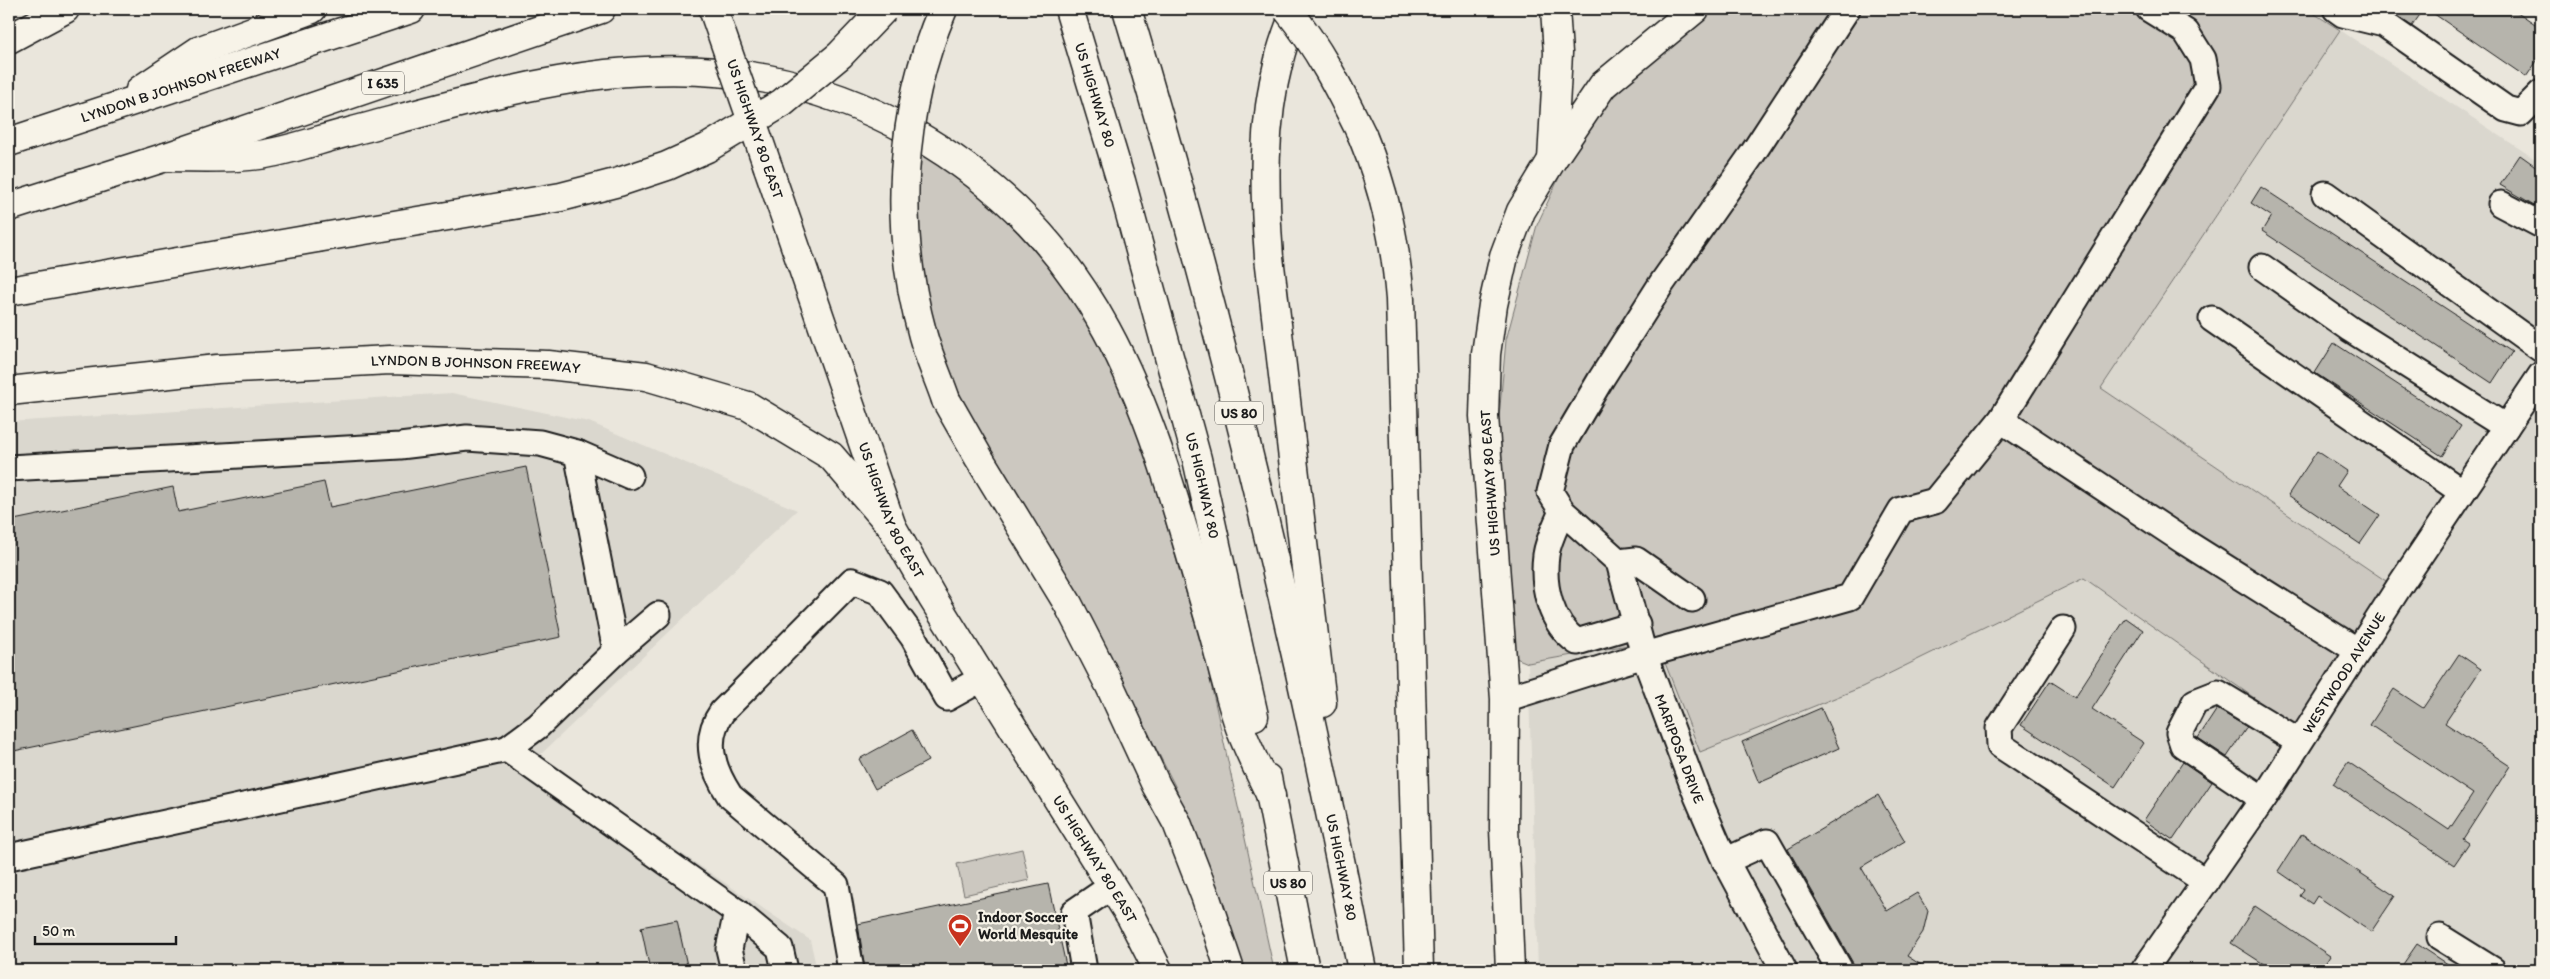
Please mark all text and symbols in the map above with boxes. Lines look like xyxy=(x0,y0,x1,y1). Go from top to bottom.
street label: US HIGHWAY 80 xyxy=(1071,41,1119,150)
street label: LYNDON B JOHNSON FREEWAY xyxy=(78,44,284,127)
street label: US HIGHWAY 80 EAST xyxy=(723,57,788,202)
road number: I 635 xyxy=(362,72,404,95)
street label: LYNDON B JOHNSON FREEWAY xyxy=(370,351,582,378)
road number: US 80 xyxy=(1215,402,1263,424)
street label: US HIGHWAY 80 EAST xyxy=(1476,409,1504,557)
street label: US HIGHWAY 80 xyxy=(1181,430,1223,540)
street label: US HIGHWAY 80 EAST xyxy=(854,440,929,582)
street label: WESTWOOD AVENUE xyxy=(2298,609,2389,737)
street label: MARIPOSA DRIVE xyxy=(1651,692,1708,806)
street label: US HIGHWAY 80 EAST xyxy=(1049,792,1142,926)
street label: US HIGHWAY 80 xyxy=(1322,812,1361,922)
road number: US 80 xyxy=(1264,871,1312,894)
place label: Indoor Soccer World Mesquite xyxy=(978,908,1078,944)
sports icon: Indoor Soccer World Mesquite xyxy=(947,913,973,947)
scale bar xyxy=(35,914,176,946)
text: 50 m xyxy=(42,922,75,940)

